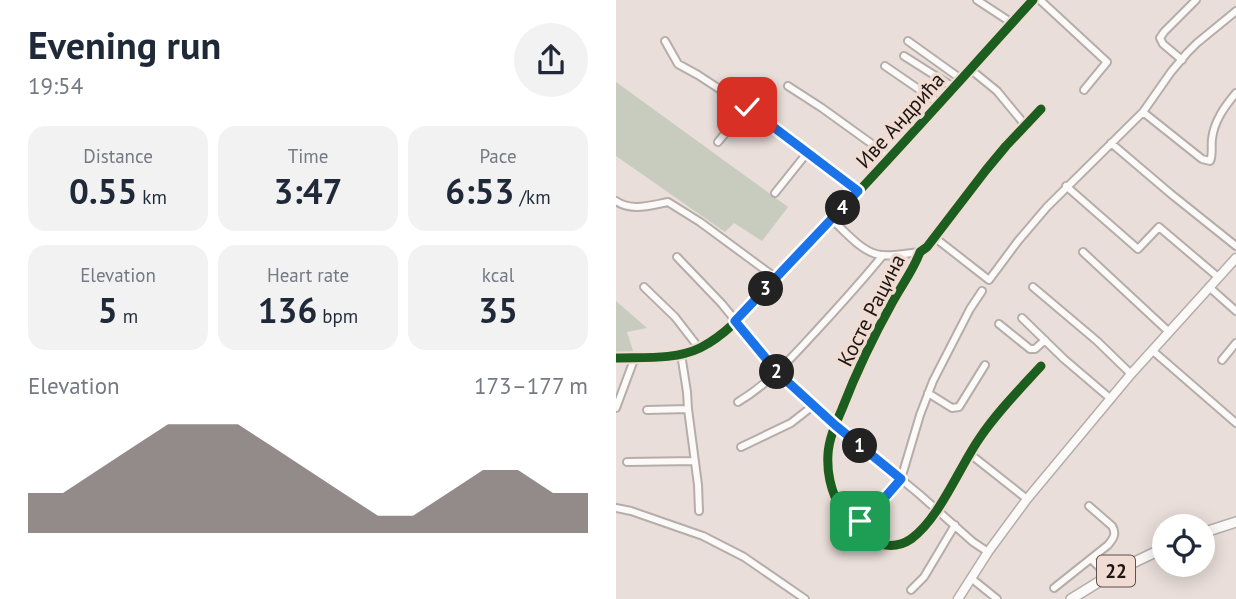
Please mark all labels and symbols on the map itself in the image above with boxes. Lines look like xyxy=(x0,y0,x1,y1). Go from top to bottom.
street label: Иве Андрића xyxy=(850,66,950,174)
pin xyxy=(717,77,777,137)
pin: 4 xyxy=(826,190,860,226)
street label: Косте Рацина xyxy=(831,249,911,371)
pin: 3 xyxy=(748,272,784,306)
pin: 2 xyxy=(760,354,794,390)
pin: 1 xyxy=(842,428,878,464)
pin xyxy=(830,491,890,551)
road number: 22 xyxy=(1097,556,1135,586)

